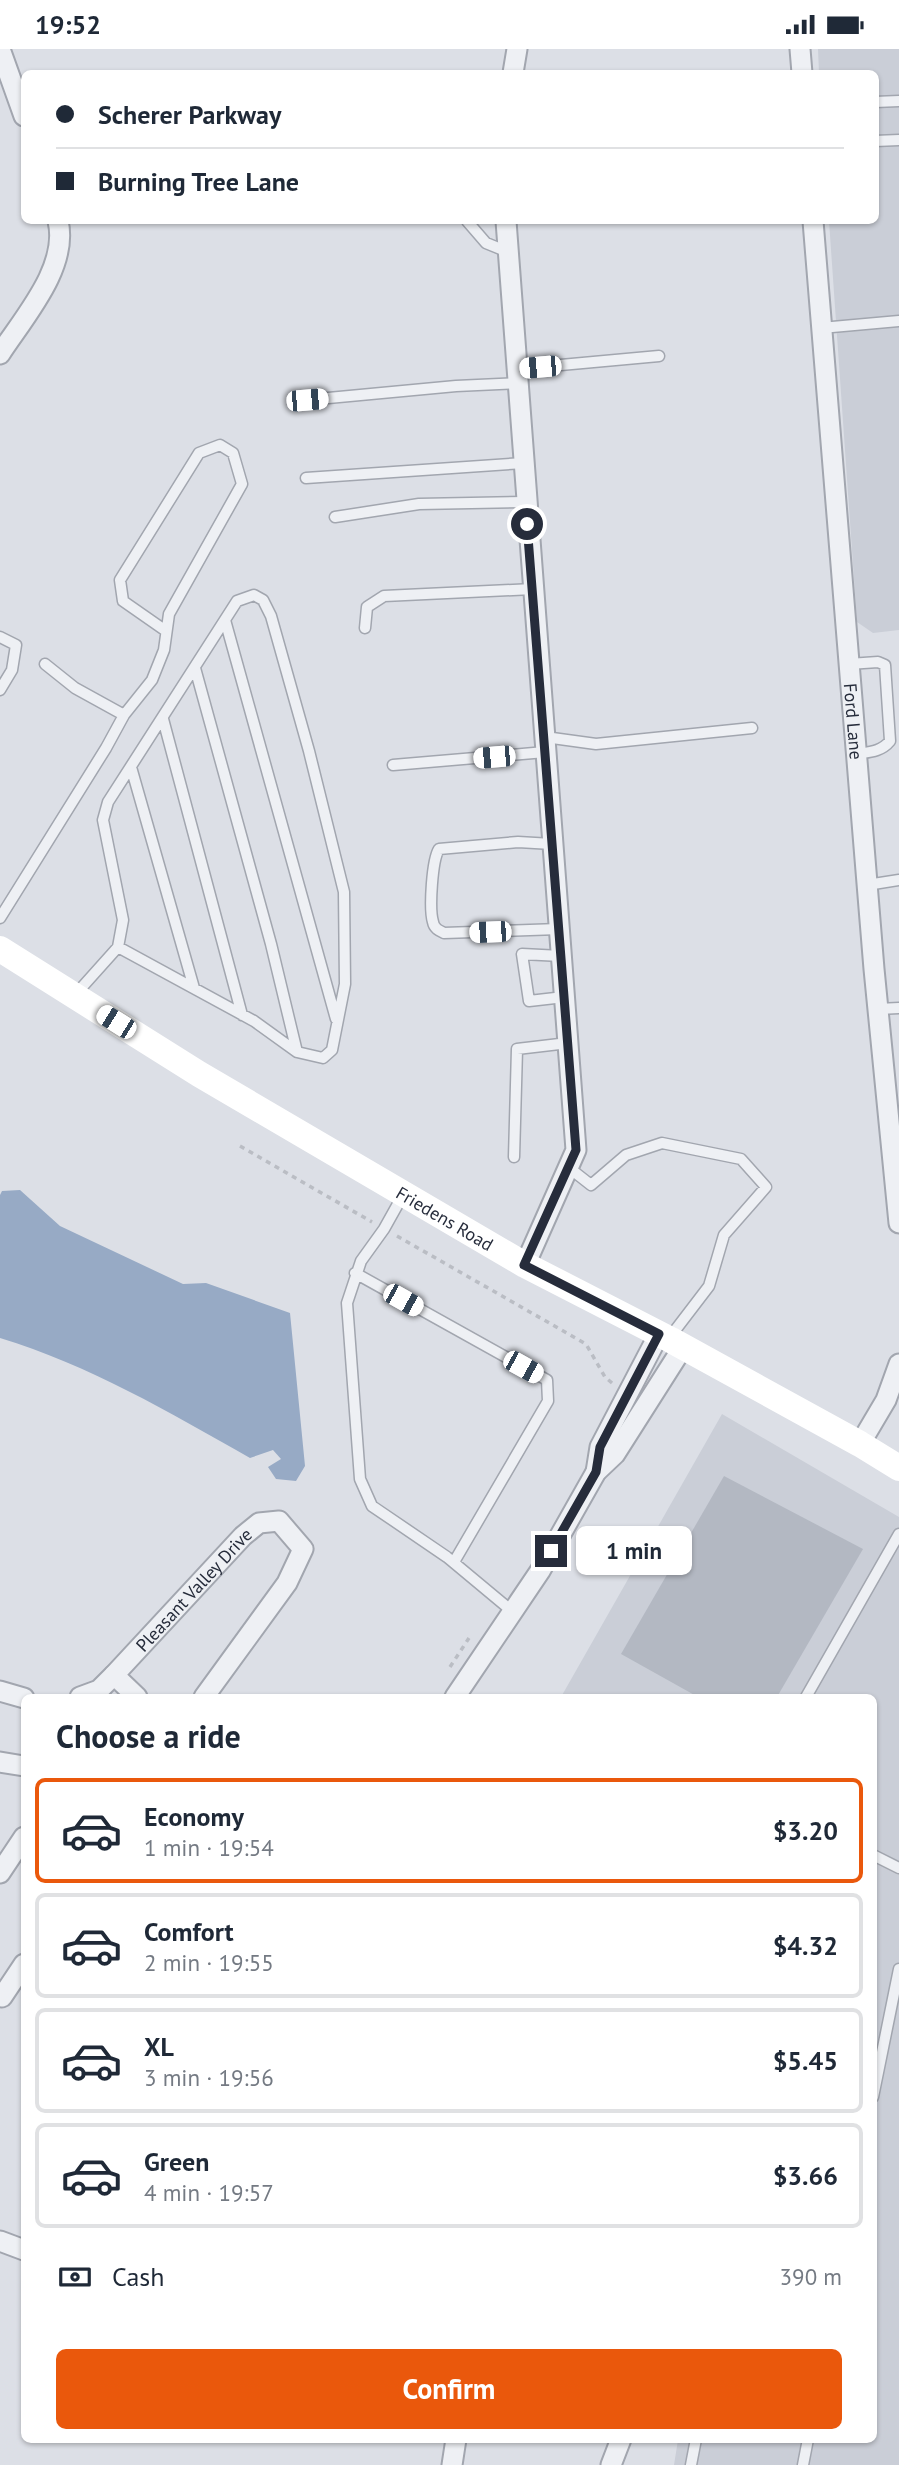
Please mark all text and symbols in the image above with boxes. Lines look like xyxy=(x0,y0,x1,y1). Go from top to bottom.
text: 19:52 xyxy=(35,8,101,41)
text: Scherer Parkway xyxy=(98,98,281,131)
text: Burning Tree Lane xyxy=(98,165,299,198)
car xyxy=(519,355,562,379)
car xyxy=(286,388,329,412)
route start xyxy=(511,508,543,540)
street label: Ford Lane xyxy=(839,682,868,760)
car xyxy=(473,745,516,769)
car xyxy=(469,921,512,943)
car xyxy=(93,1002,140,1042)
street label: Friedens Road xyxy=(392,1181,498,1255)
car xyxy=(380,1281,427,1319)
car xyxy=(500,1348,547,1386)
street label: Pleasant Valley Drive xyxy=(131,1522,256,1656)
callout: 1 min xyxy=(576,1527,691,1575)
route end xyxy=(535,1535,567,1567)
text: 1 min xyxy=(606,1536,662,1565)
text: Choose a ride xyxy=(56,1715,241,1757)
icon: car xyxy=(60,1799,123,1862)
text: Economy xyxy=(144,1800,244,1833)
text: $3.20 xyxy=(773,1814,838,1847)
text: 1 min · 19:54 xyxy=(144,1833,274,1862)
icon: car xyxy=(60,1914,123,1977)
text: Comfort xyxy=(144,1915,234,1948)
text: $4.32 xyxy=(773,1929,838,1962)
text: 2 min · 19:55 xyxy=(144,1948,274,1977)
icon: car xyxy=(60,2029,123,2092)
text: XL xyxy=(144,2030,174,2063)
text: $5.45 xyxy=(773,2044,838,2077)
text: 3 min · 19:56 xyxy=(144,2063,274,2092)
icon: car xyxy=(60,2144,123,2207)
text: Green xyxy=(144,2145,209,2178)
text: $3.66 xyxy=(773,2159,838,2192)
text: 4 min · 19:57 xyxy=(144,2178,274,2207)
icon: cash xyxy=(56,2258,94,2296)
text: Cash xyxy=(112,2260,164,2293)
text: 390 m xyxy=(780,2262,842,2291)
button: Confirm xyxy=(56,2349,842,2429)

